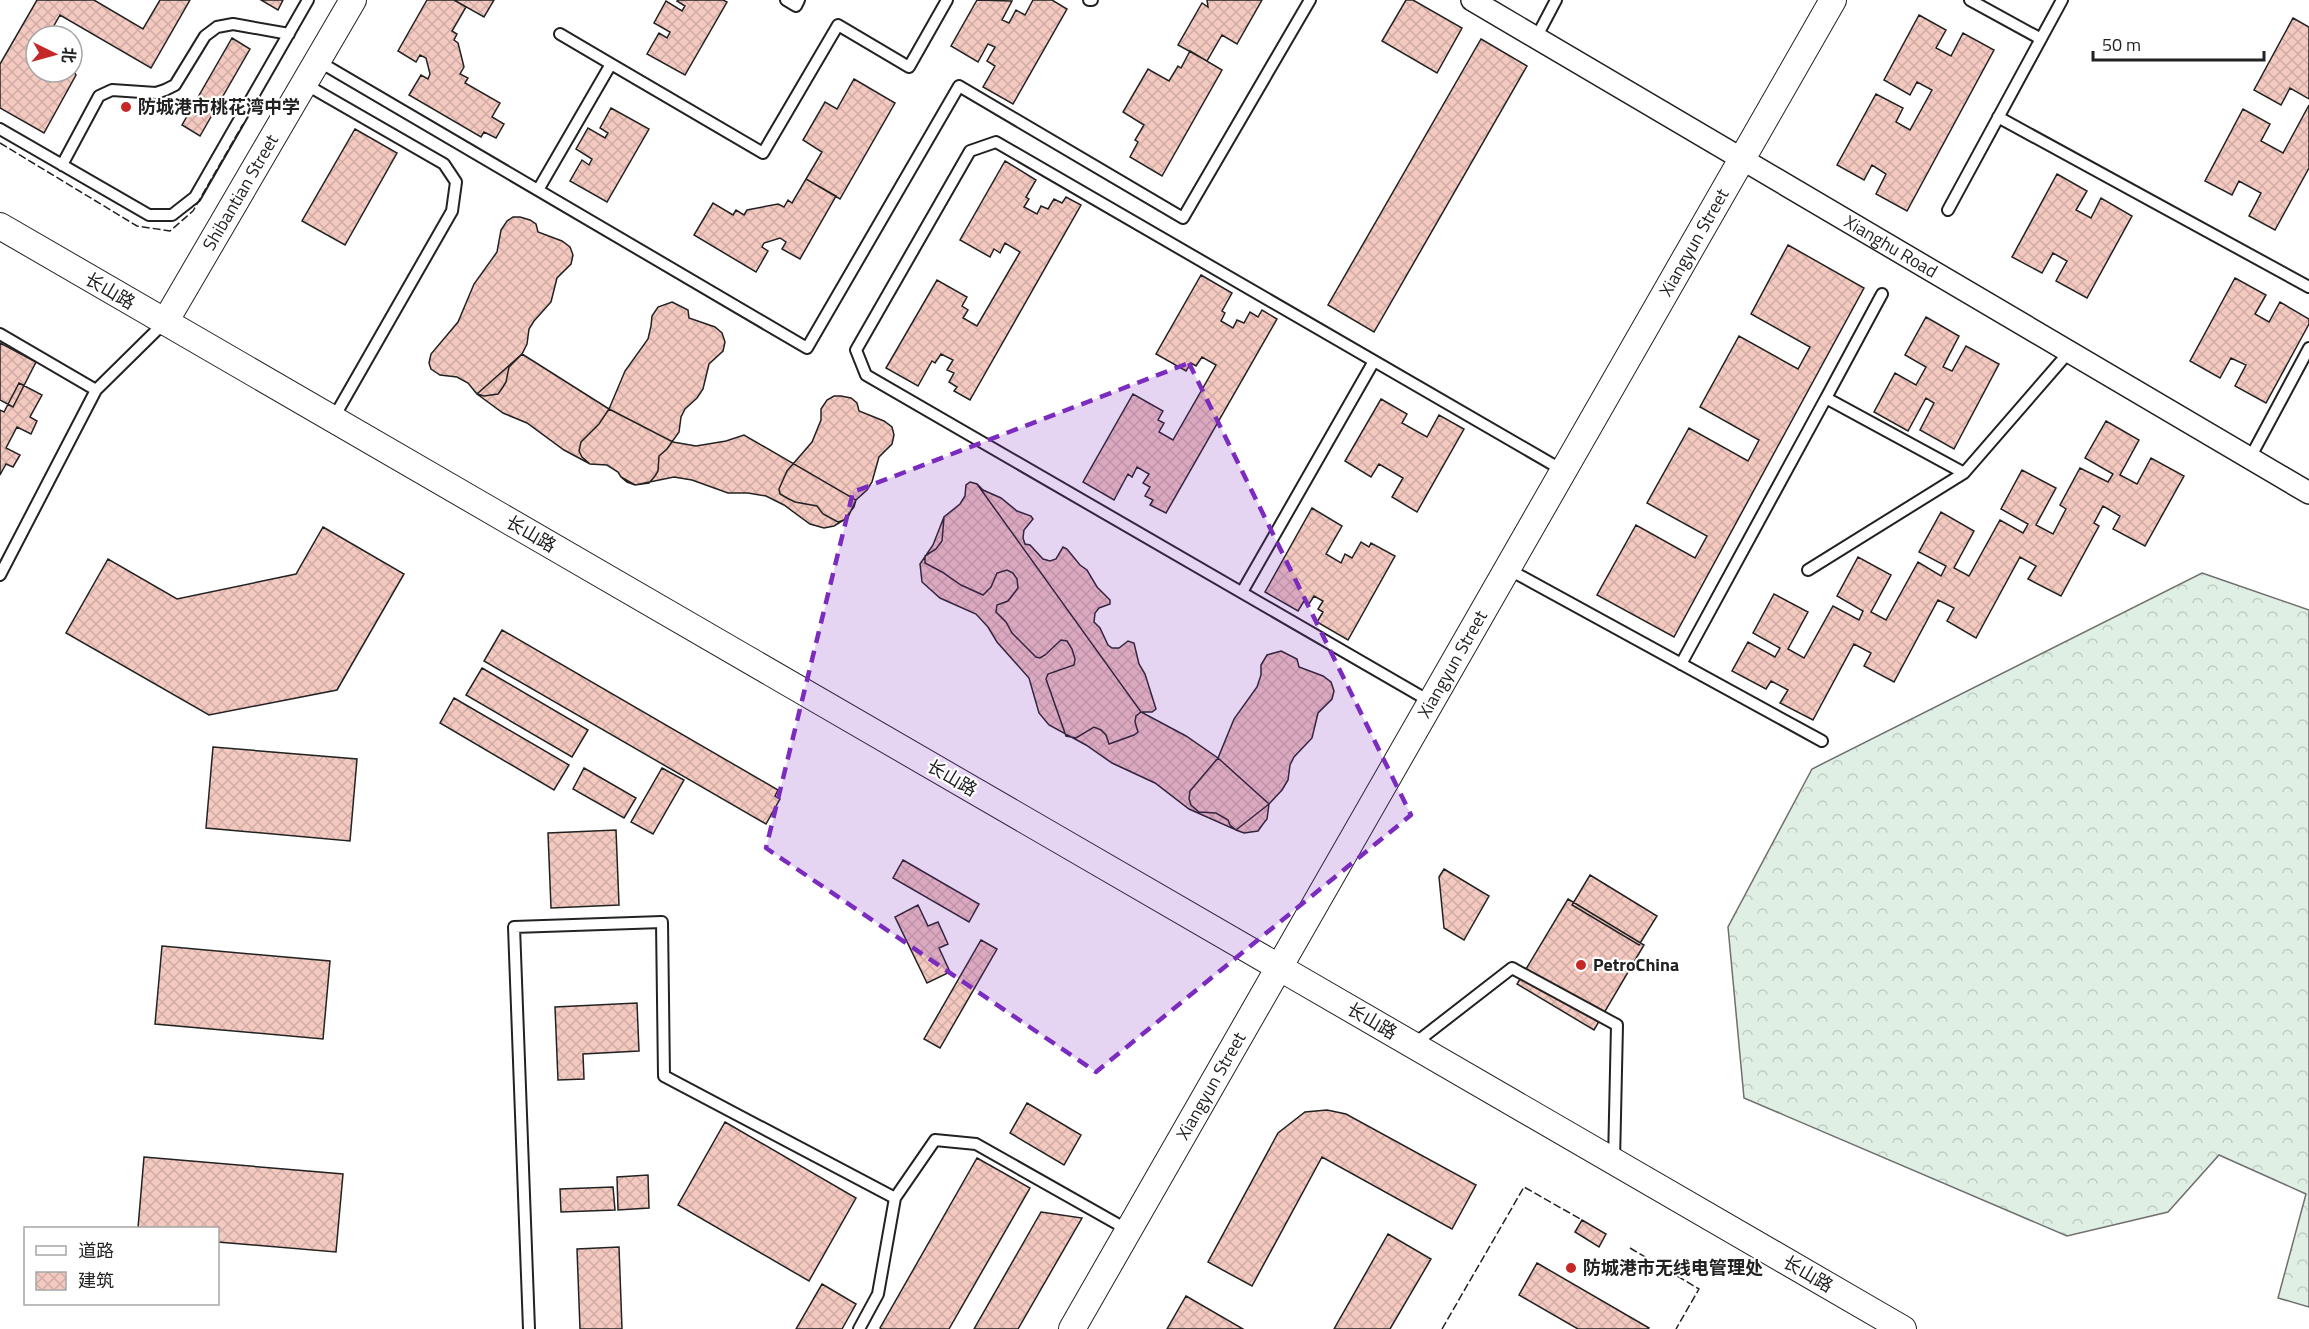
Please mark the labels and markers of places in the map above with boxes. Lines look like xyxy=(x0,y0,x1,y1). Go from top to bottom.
place label: 防城港市桃花湾中学 xyxy=(138,93,300,120)
marker: 防城港市桃花湾中学 xyxy=(119,100,133,114)
place label: PetroChina xyxy=(1593,951,1679,978)
marker: PetroChina xyxy=(1574,958,1588,972)
place label: 防城港市无线电管理处 xyxy=(1583,1254,1763,1281)
marker: 防城港市无线电管理处 xyxy=(1564,1261,1578,1275)

